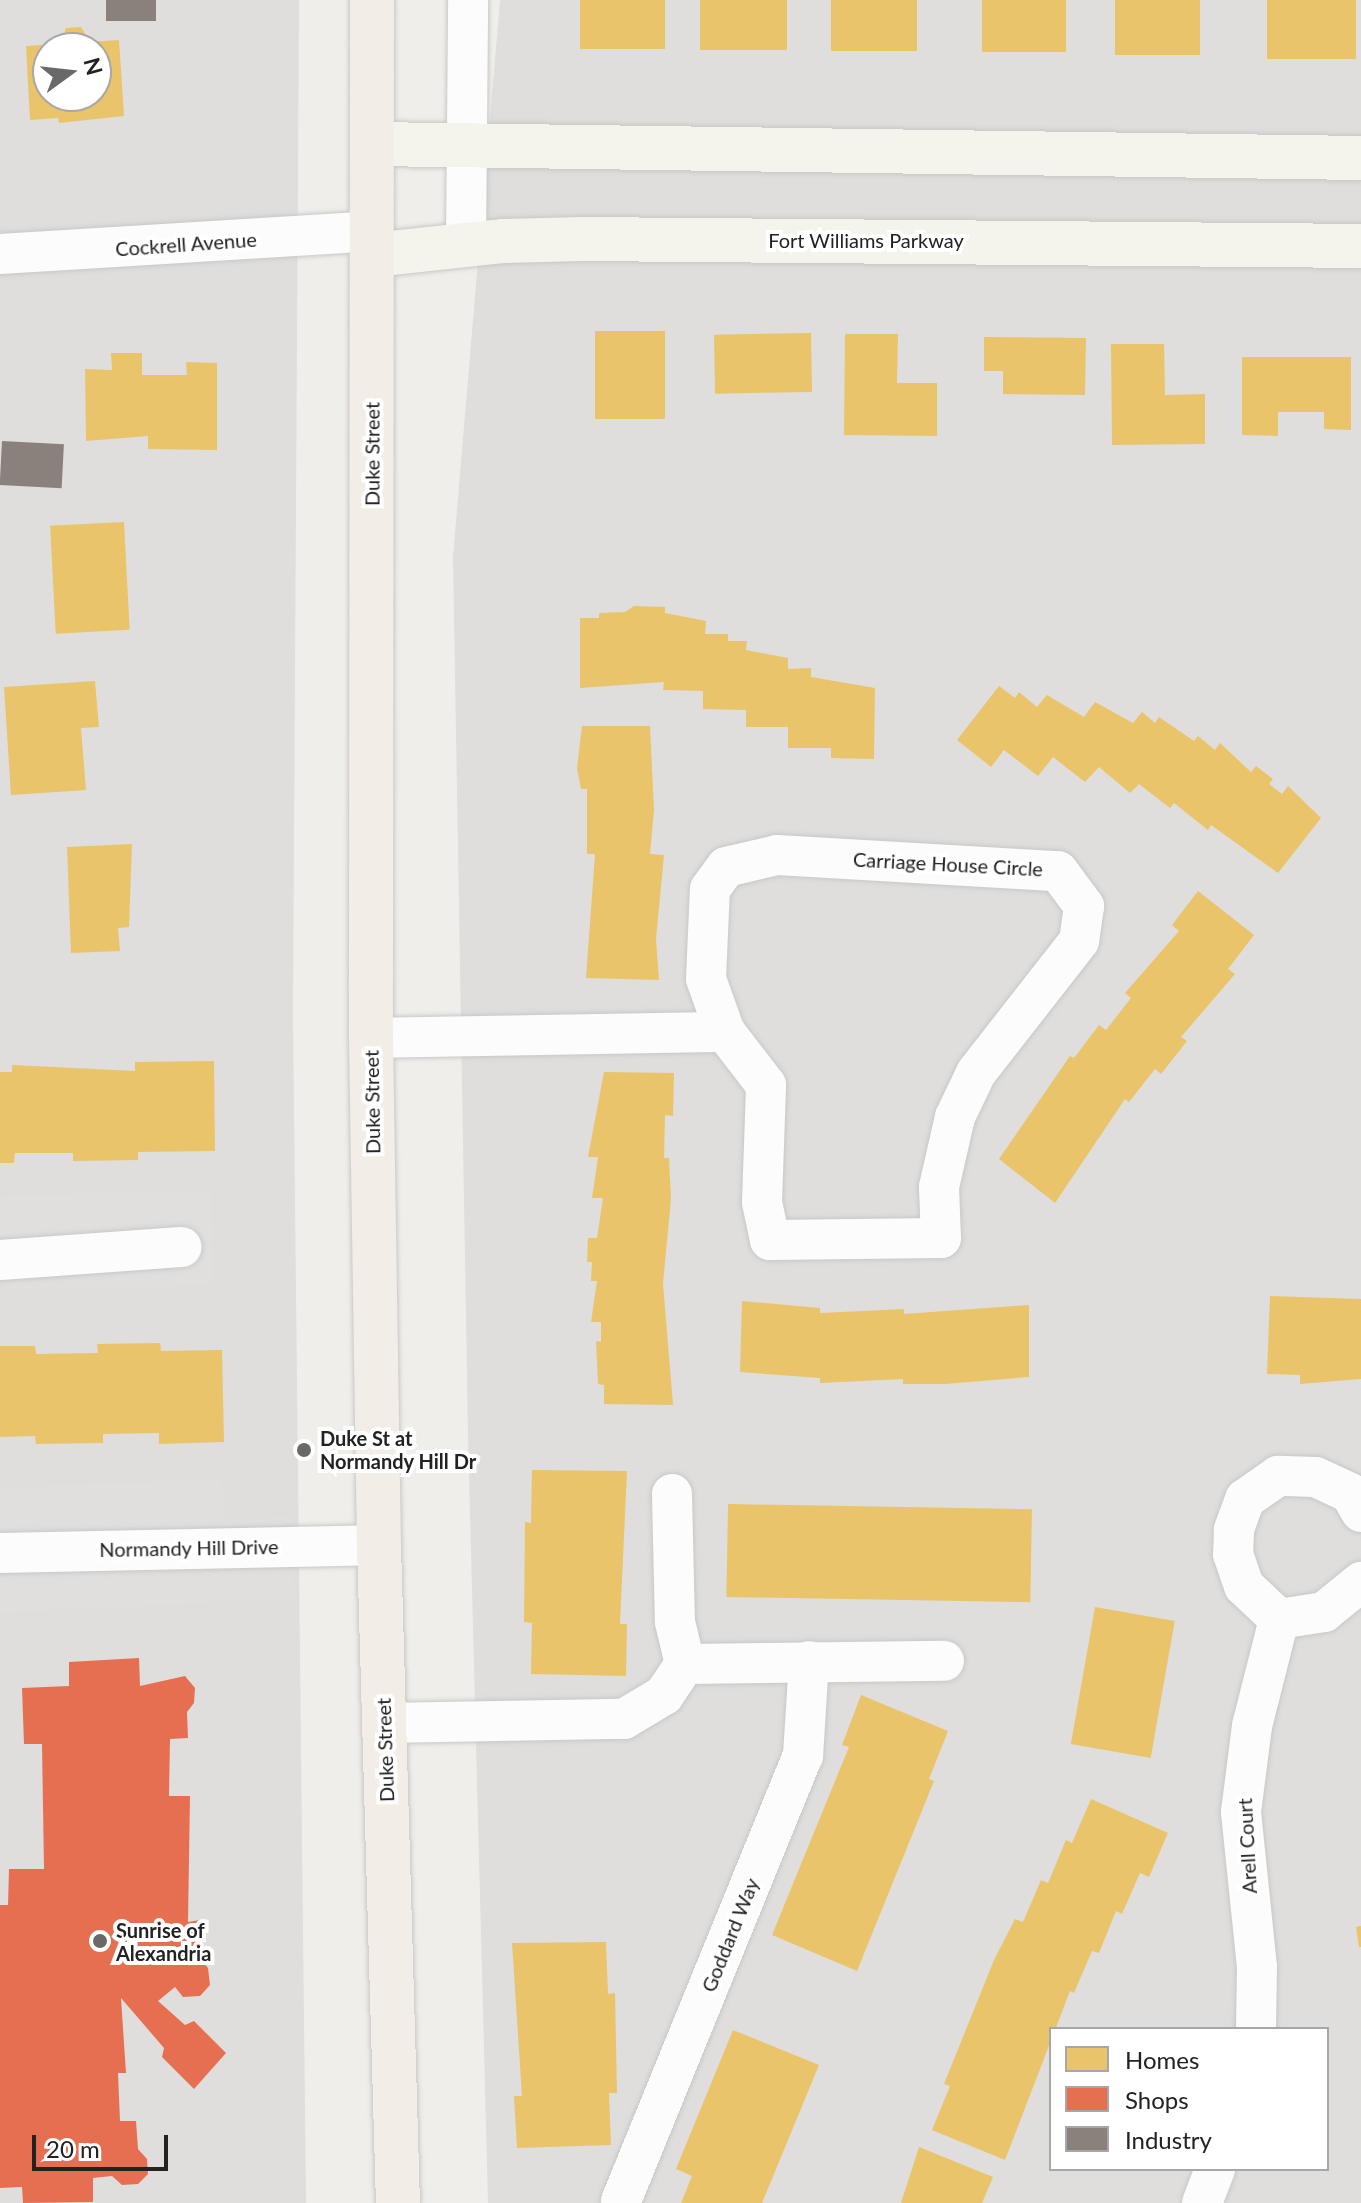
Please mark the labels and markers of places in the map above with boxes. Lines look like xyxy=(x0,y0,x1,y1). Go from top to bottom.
place label: Duke St at Normandy Hill Dr xyxy=(320,1426,477,1473)
marker: Duke St at Normandy Hill Dr xyxy=(295,1441,313,1459)
place label: Sunrise of Alexandria xyxy=(116,1918,211,1965)
marker: Sunrise of Alexandria xyxy=(91,1932,109,1950)

